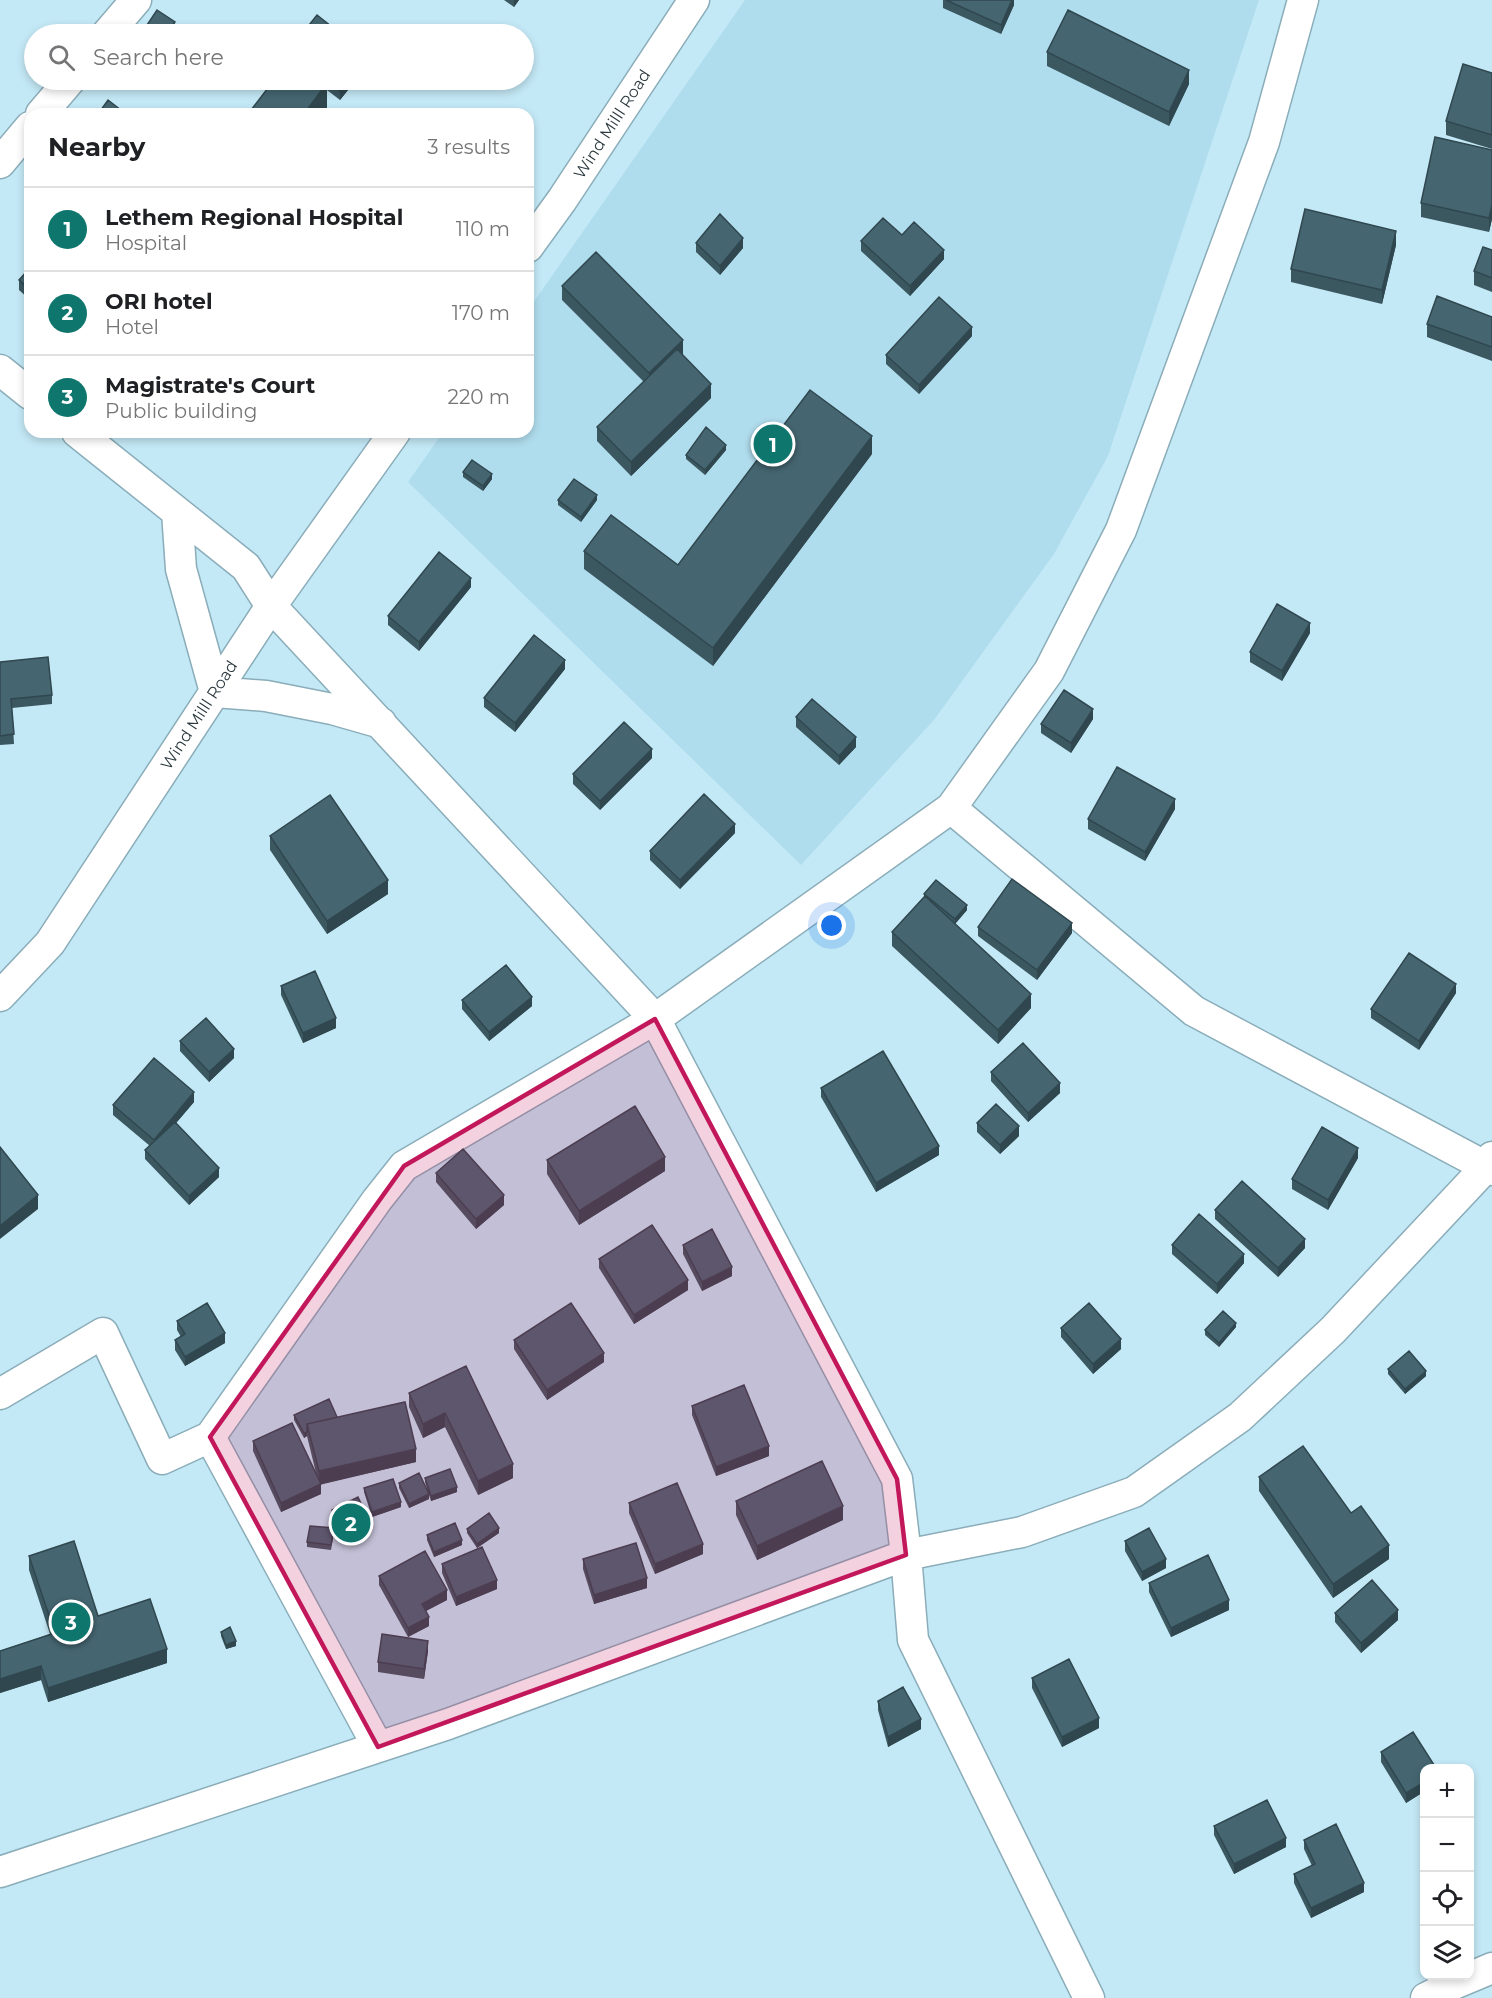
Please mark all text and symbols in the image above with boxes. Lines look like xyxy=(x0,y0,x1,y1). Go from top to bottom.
search box xyxy=(24,24,534,90)
icon: search xyxy=(45,41,78,74)
text: Search here xyxy=(93,44,224,71)
street label: Wind Milll Road xyxy=(570,66,654,182)
text: Nearby xyxy=(48,131,145,163)
text: 3 results xyxy=(427,135,510,159)
text: Lethem Regional Hospital xyxy=(105,204,403,231)
text: 1 xyxy=(64,217,71,241)
text: 110 m xyxy=(456,217,510,241)
text: Hospital xyxy=(105,231,187,255)
text: ORI hotel xyxy=(105,288,213,315)
text: 2 xyxy=(62,301,73,325)
text: 170 m xyxy=(452,301,510,325)
text: Hotel xyxy=(105,315,159,339)
text: Magistrate's Court xyxy=(105,372,315,399)
text: 3 xyxy=(62,385,73,409)
text: 220 m xyxy=(448,385,510,409)
text: Public building xyxy=(105,399,258,423)
pin: 1 xyxy=(754,422,792,466)
street label: Wind Milll Road xyxy=(157,657,241,773)
your location xyxy=(817,911,846,940)
pin: 2 xyxy=(332,1500,370,1546)
pin: 3 xyxy=(52,1600,90,1644)
map controls xyxy=(1420,1764,1474,1980)
button: + xyxy=(1420,1764,1474,1818)
button: − xyxy=(1420,1818,1474,1872)
button: locate xyxy=(1420,1872,1474,1926)
button: layers xyxy=(1420,1926,1474,1980)

